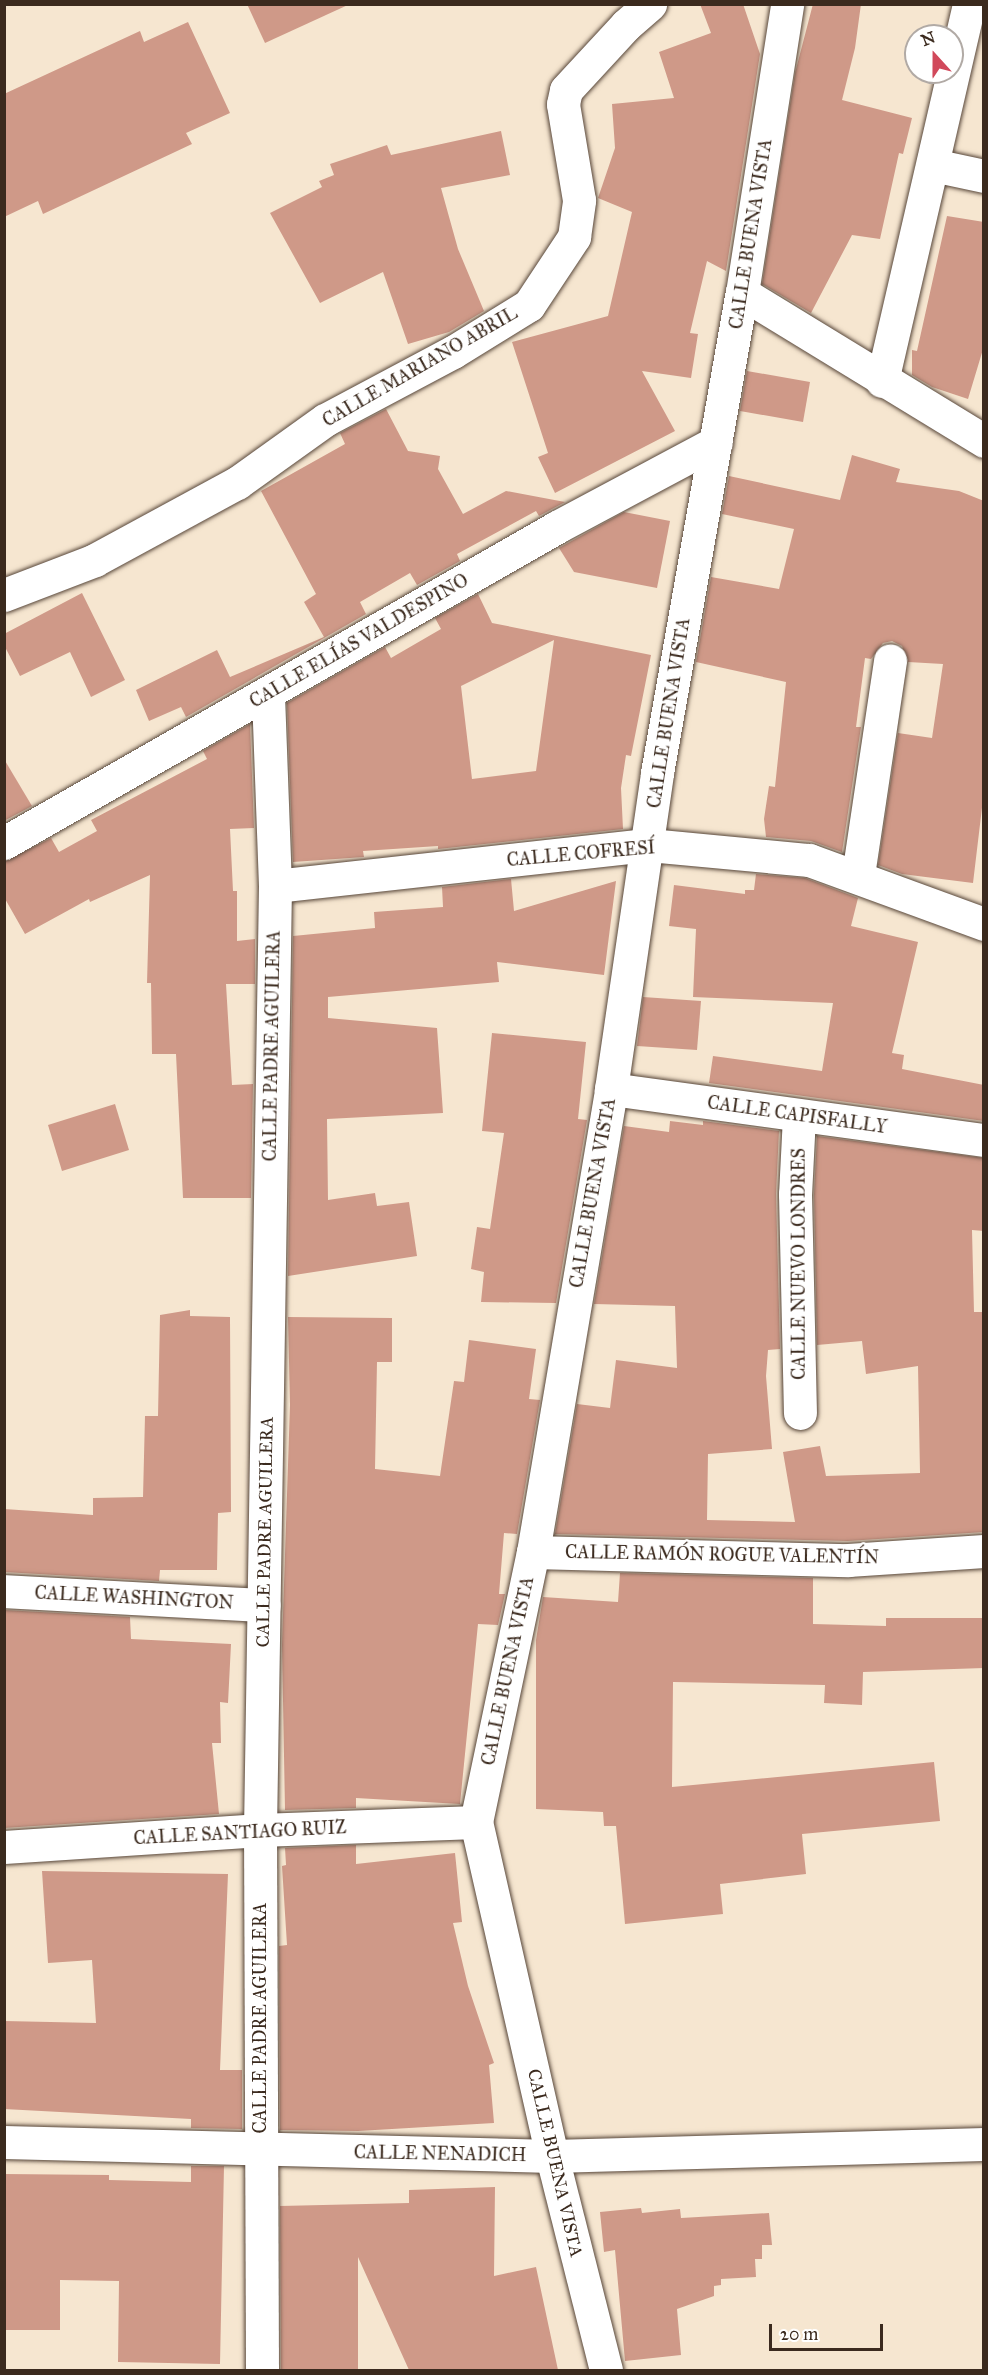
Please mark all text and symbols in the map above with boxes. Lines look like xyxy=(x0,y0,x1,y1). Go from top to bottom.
north arrow xyxy=(904,24,964,84)
text: N xyxy=(918,27,938,50)
street label: CALLE BUENA VISTA xyxy=(725,137,777,331)
street label: CALLE MARIANO ABRIL xyxy=(319,302,521,432)
street label: CALLE ELÍAS VALDESPINO xyxy=(246,569,472,713)
street label: CALLE BUENA VISTA xyxy=(643,616,695,810)
street label: CALLE COFRESÍ xyxy=(506,837,656,871)
street label: CALLE PADRE AGUILERA xyxy=(259,930,285,1162)
street label: CALLE CAPISFALLY xyxy=(706,1092,888,1138)
street label: CALLE BUENA VISTA xyxy=(566,1096,620,1290)
street label: CALLE NUEVO LONDRES xyxy=(788,1148,810,1380)
street label: CALLE PADRE AGUILERA xyxy=(252,1416,278,1648)
street label: CALLE RAMÓN ROGUE VALENTÍN xyxy=(565,1541,879,1569)
street label: CALLE BUENA VISTA xyxy=(477,1575,539,1767)
street label: CALLE WASHINGTON xyxy=(34,1582,234,1614)
street label: CALLE SANTIAGO RUIZ xyxy=(133,1817,347,1849)
street label: CALLE PADRE AGUILERA xyxy=(249,1903,271,2133)
street label: CALLE BUENA VISTA xyxy=(523,2067,587,2259)
street label: CALLE NENADICH xyxy=(354,2142,526,2166)
scale bar xyxy=(772,2312,886,2350)
text: 20 m xyxy=(780,2323,818,2345)

